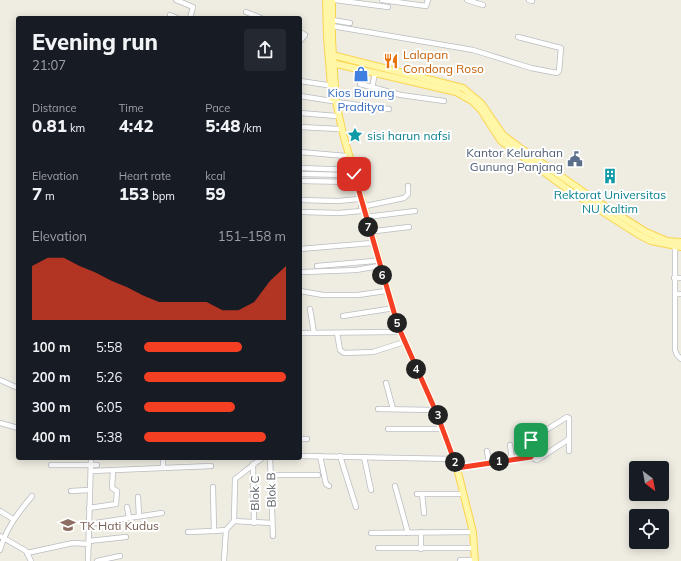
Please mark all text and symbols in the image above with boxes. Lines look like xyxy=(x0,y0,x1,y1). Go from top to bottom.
text: Evening run xyxy=(32,28,158,56)
button: share xyxy=(244,29,286,71)
place label: Lalapan Condong Roso xyxy=(403,47,484,76)
restaurant icon: Lalapan Condong Roso xyxy=(382,52,400,70)
text: 21:07 xyxy=(32,57,66,73)
shop icon: Kios Burung Praditya xyxy=(352,65,370,83)
place label: Kios Burung Praditya xyxy=(327,85,395,114)
text: Distance xyxy=(32,101,76,115)
text: Time xyxy=(119,101,144,115)
text: Pace xyxy=(205,101,230,115)
text: 0.81 xyxy=(32,115,67,136)
text: 4:42 xyxy=(119,115,154,136)
text: 5:48 xyxy=(205,115,240,136)
text: km xyxy=(67,121,85,135)
text: /km xyxy=(240,121,262,135)
place icon: sisi harun nafsi xyxy=(346,126,364,144)
place label: sisi harun nafsi xyxy=(367,128,451,143)
place label: Kantor Kelurahan Gunung Panjang xyxy=(466,145,563,174)
public building icon: Kantor Kelurahan Gunung Panjang xyxy=(566,150,584,168)
pin xyxy=(337,157,371,191)
icon: check xyxy=(343,163,365,185)
building icon: Rektorat Universitas NU Kaltim xyxy=(601,167,619,185)
text: Elevation xyxy=(32,169,79,183)
text: Heart rate xyxy=(119,169,171,183)
text: kcal xyxy=(205,169,225,183)
text: 7 xyxy=(32,183,42,204)
text: 153 xyxy=(119,183,149,204)
text: 59 xyxy=(205,183,226,204)
place label: Rektorat Universitas NU Kaltim xyxy=(554,187,666,216)
text: m xyxy=(42,189,55,203)
text: bpm xyxy=(149,189,175,203)
pin: 7 xyxy=(358,217,378,237)
text: 7 xyxy=(365,220,371,234)
text: Elevation xyxy=(32,228,87,244)
text: 151–158 m xyxy=(218,228,286,244)
pin: 6 xyxy=(372,265,392,285)
text: 6 xyxy=(379,268,385,282)
pin: 5 xyxy=(387,313,407,333)
text: 5 xyxy=(394,316,400,330)
text: 100 m xyxy=(32,339,71,355)
text: 5:58 xyxy=(96,339,122,355)
pin: 4 xyxy=(406,359,426,379)
text: 4 xyxy=(413,362,419,376)
text: 200 m xyxy=(32,369,71,385)
text: 5:26 xyxy=(96,369,122,385)
text: 300 m xyxy=(32,399,71,415)
text: 6:05 xyxy=(96,399,122,415)
pin: 3 xyxy=(428,405,448,425)
text: 3 xyxy=(435,408,441,422)
pin xyxy=(514,423,548,457)
text: 400 m xyxy=(32,429,71,445)
text: 5:38 xyxy=(96,429,122,445)
icon: arrive xyxy=(520,429,542,451)
pin: 1 xyxy=(489,451,509,471)
pin: 2 xyxy=(445,452,465,472)
text: 1 xyxy=(496,454,502,468)
text: 2 xyxy=(452,455,458,469)
north arrow xyxy=(629,461,669,501)
map controls xyxy=(629,461,669,549)
street label: Blok B xyxy=(263,472,279,508)
street label: Blok C xyxy=(247,475,262,511)
button: locate xyxy=(629,509,669,549)
school or university icon: TK Hati Kudus xyxy=(59,516,77,534)
place label: TK Hati Kudus xyxy=(80,518,159,533)

